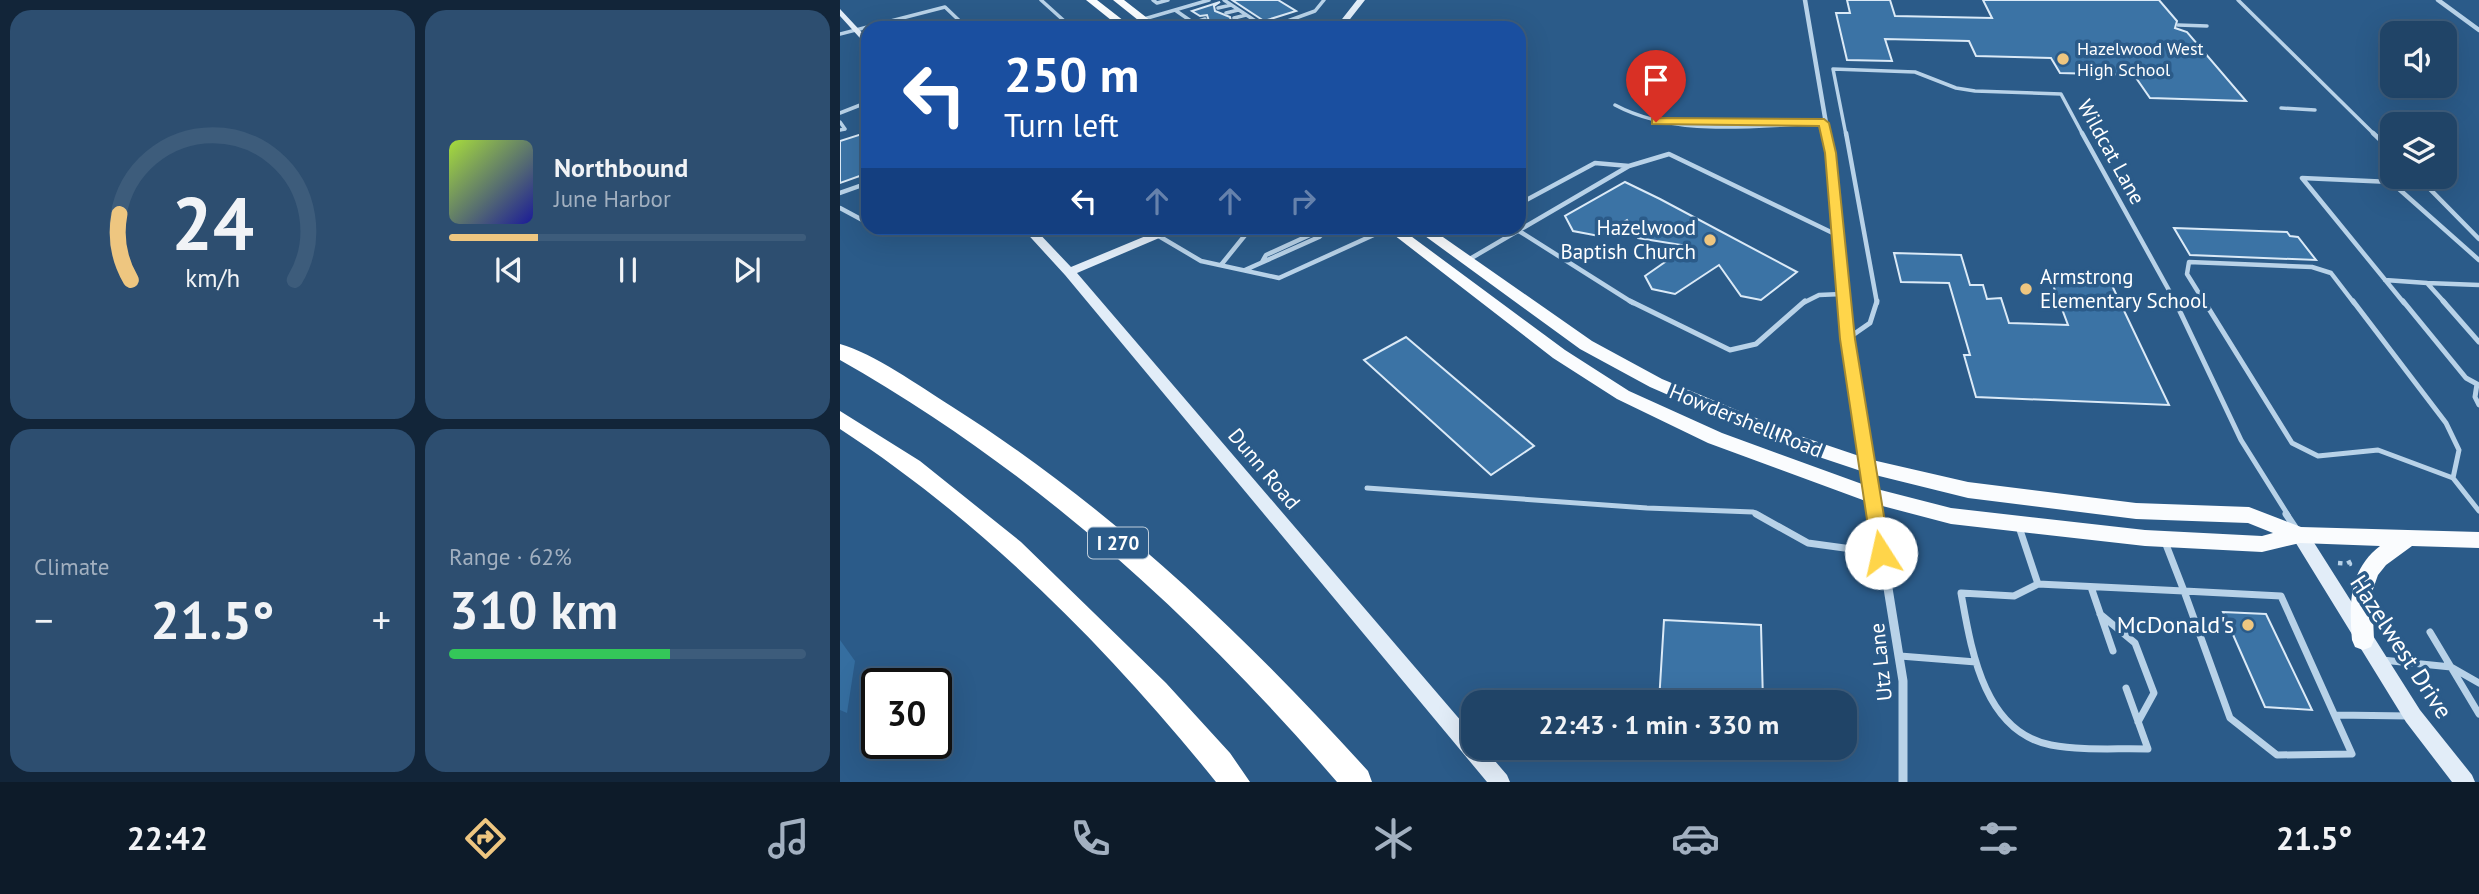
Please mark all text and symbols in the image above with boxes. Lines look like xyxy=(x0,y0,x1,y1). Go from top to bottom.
map controls xyxy=(2380,21,2457,189)
button: sound xyxy=(2380,21,2457,98)
place label: Hazelwood West High School xyxy=(2077,37,2204,81)
text: 250 m xyxy=(1004,42,1139,106)
icon: left xyxy=(889,49,980,140)
pin xyxy=(1626,50,1686,122)
marker: Hazelwood West High School xyxy=(2055,51,2071,67)
icon: arrive xyxy=(1637,61,1675,99)
street label: Wildcat Lane xyxy=(2071,94,2151,209)
text: Turn left xyxy=(1004,104,1119,146)
button: layers xyxy=(2380,112,2457,189)
text: Northbound xyxy=(554,151,688,184)
text: 24 xyxy=(171,177,254,271)
icon: left xyxy=(1065,182,1103,220)
icon: ahead xyxy=(1138,182,1176,220)
icon: ahead xyxy=(1211,182,1249,220)
icon: right xyxy=(1284,182,1322,220)
text: June Harbor xyxy=(554,184,671,213)
place label: Hazelwood Baptish Church xyxy=(1560,214,1696,265)
marker: Hazelwood Baptish Church xyxy=(1702,232,1718,248)
icon: previous xyxy=(490,251,528,289)
icon: pause xyxy=(609,251,647,289)
icon: next xyxy=(728,251,766,289)
text: km/h xyxy=(185,262,240,294)
place label: Armstrong Elementary School xyxy=(2040,263,2207,314)
marker: Armstrong Elementary School xyxy=(2018,281,2034,297)
street label: Howdershell Road xyxy=(1666,377,1827,464)
street label: Dunn Road xyxy=(1223,422,1306,515)
position arrow xyxy=(1844,516,1918,590)
road number: I 270 xyxy=(1088,528,1148,558)
text: Range · 62% xyxy=(449,542,572,571)
text: Climate xyxy=(34,552,109,581)
street label: Hazelwest Drive xyxy=(2343,569,2460,725)
text: 310 km xyxy=(449,576,618,643)
text: 21.5° xyxy=(151,586,274,653)
text: − xyxy=(34,595,53,644)
text: + xyxy=(372,595,391,644)
place label: McDonald's xyxy=(2117,609,2234,640)
marker: McDonald's xyxy=(2240,617,2256,633)
street label: Utz Lane xyxy=(1863,622,1898,702)
speed limit sign: 30 xyxy=(861,668,952,759)
text: 22:43 · 1 min · 330 m xyxy=(1539,708,1779,741)
icon: directions xyxy=(461,814,510,863)
icon: music xyxy=(764,814,813,863)
icon: phone xyxy=(1066,814,1115,863)
icon: climate xyxy=(1369,814,1418,863)
icon: car xyxy=(1671,814,1720,863)
icon: filters xyxy=(1974,814,2023,863)
text: 22:42 xyxy=(127,817,208,859)
text: 21.5° xyxy=(2276,817,2352,859)

